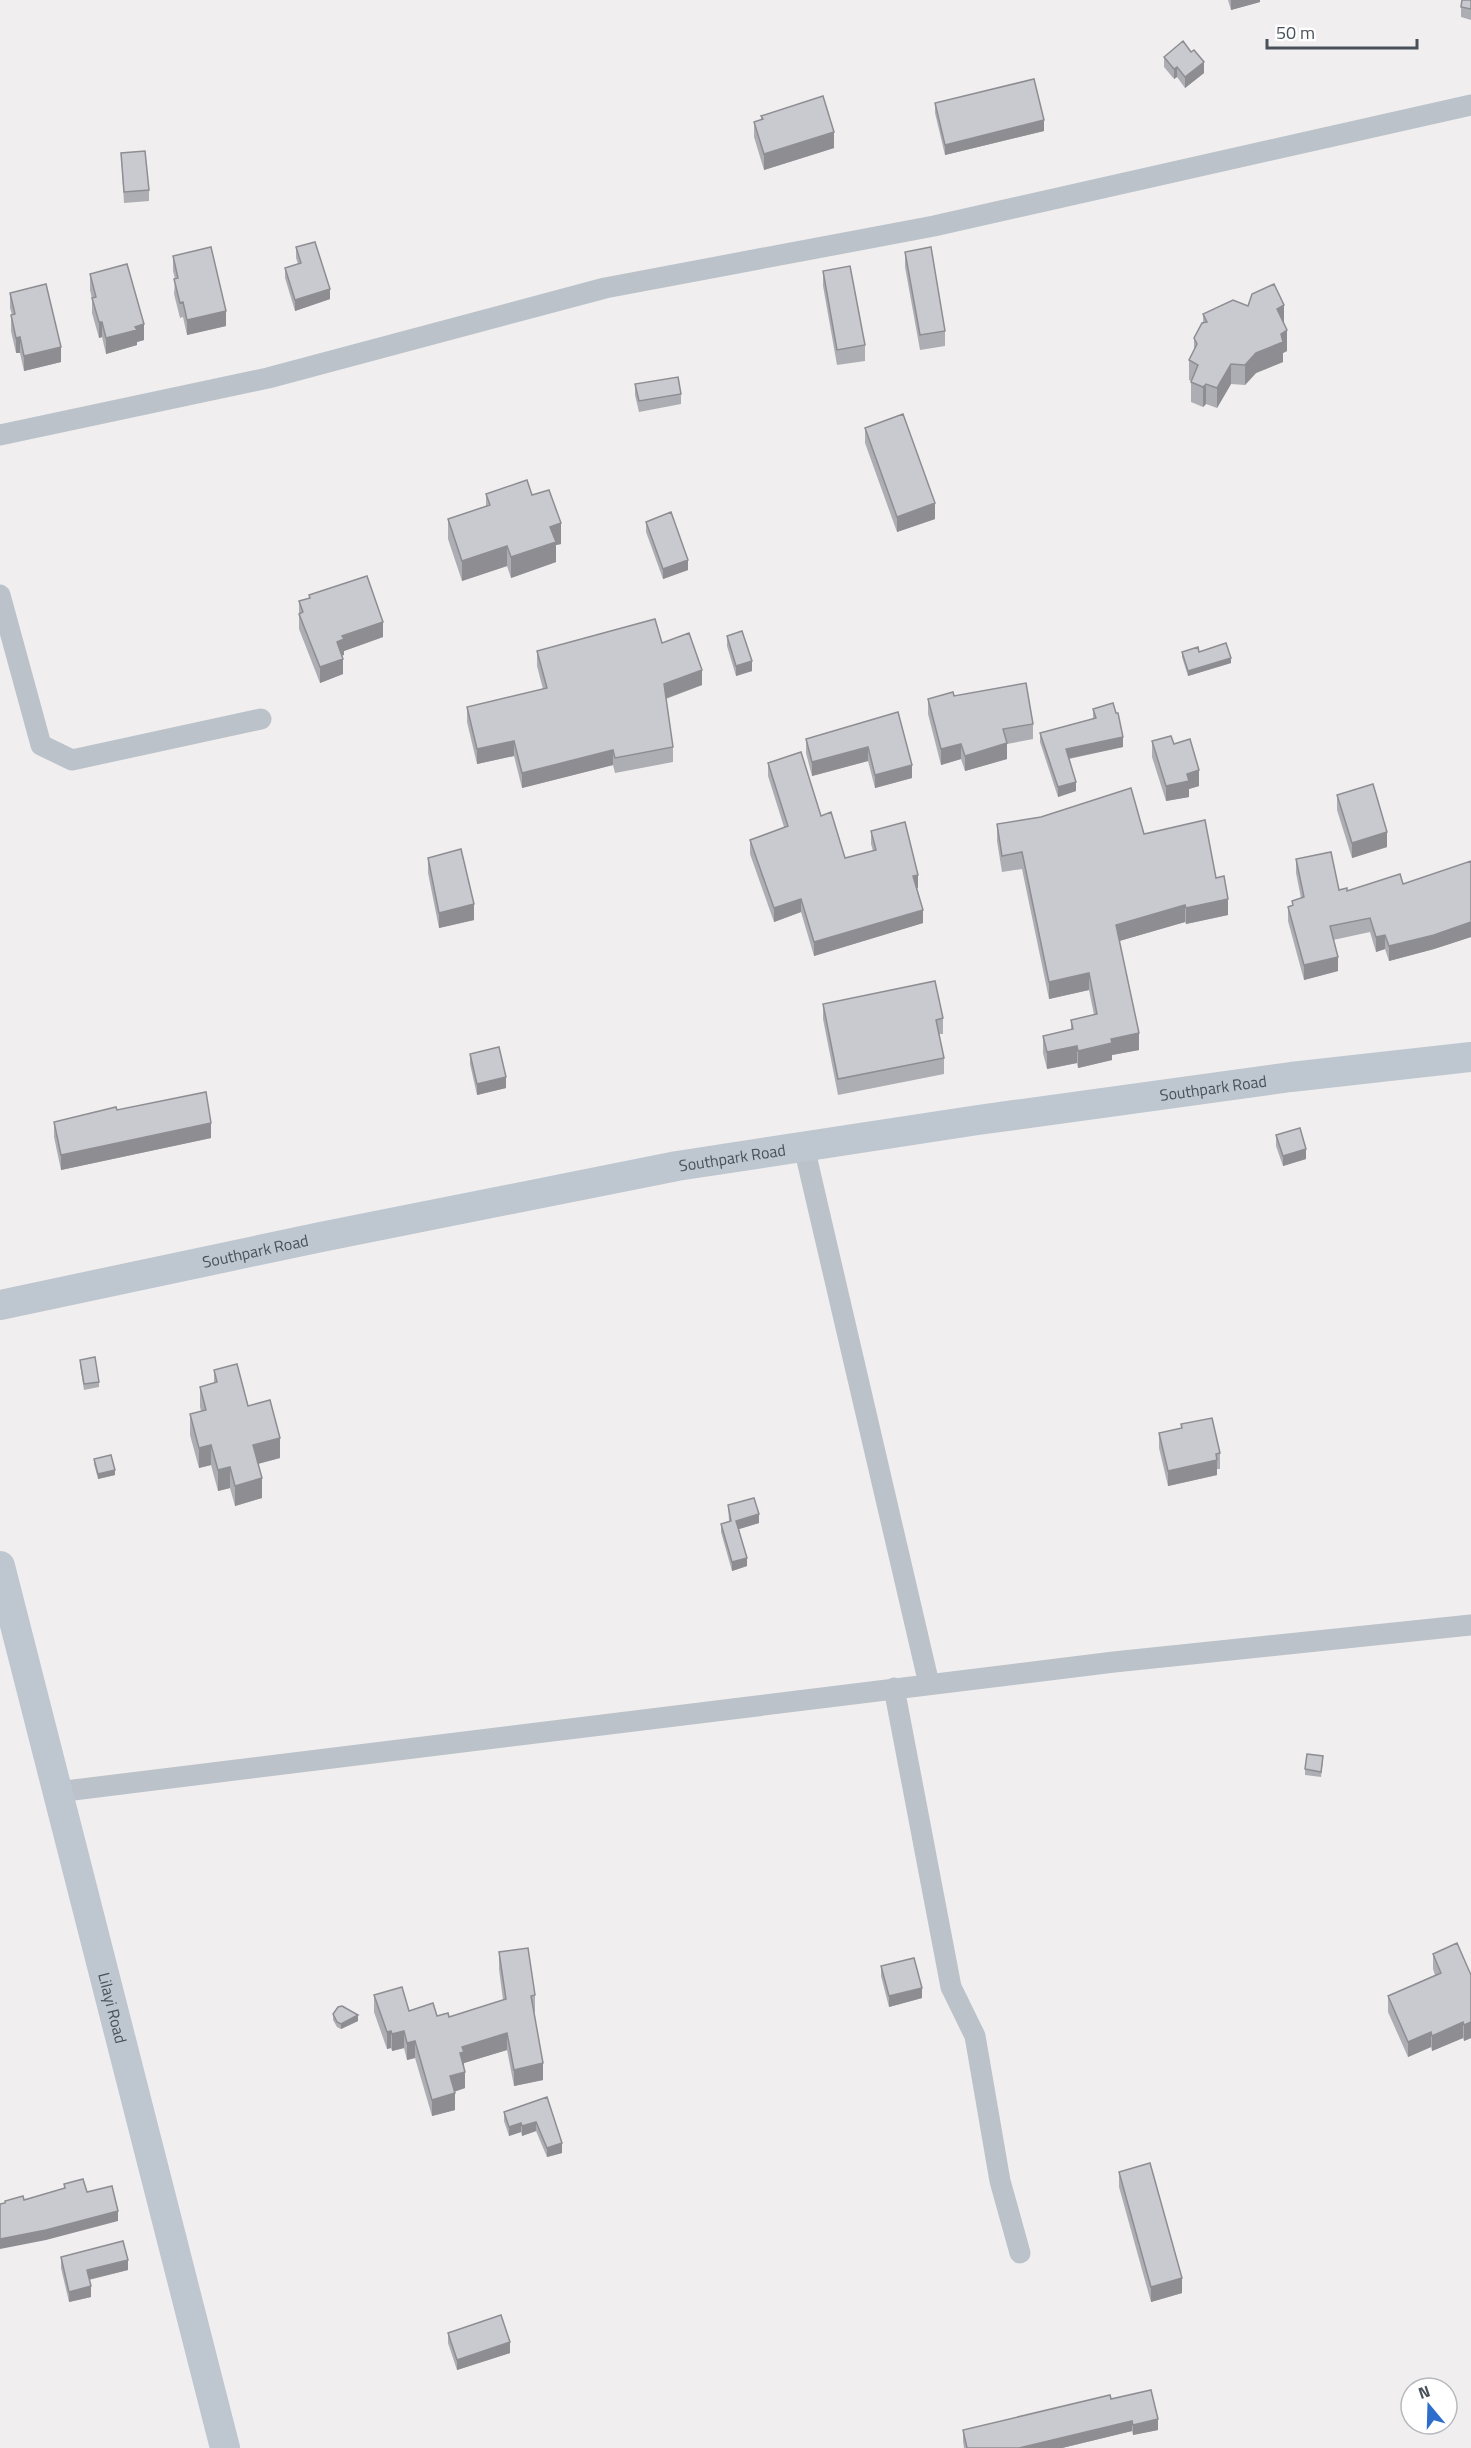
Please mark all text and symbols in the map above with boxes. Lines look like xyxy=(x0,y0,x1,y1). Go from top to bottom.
scale bar xyxy=(1267,12,1417,50)
text: 50 m xyxy=(1276,19,1315,46)
street label: Southpark Road xyxy=(1158,1068,1268,1107)
street label: Southpark Road xyxy=(677,1138,787,1178)
street label: Southpark Road xyxy=(200,1228,311,1274)
street label: Lilayi Road xyxy=(92,1970,133,2046)
north arrow xyxy=(1399,2376,1459,2436)
text: N xyxy=(1415,2379,1433,2405)

